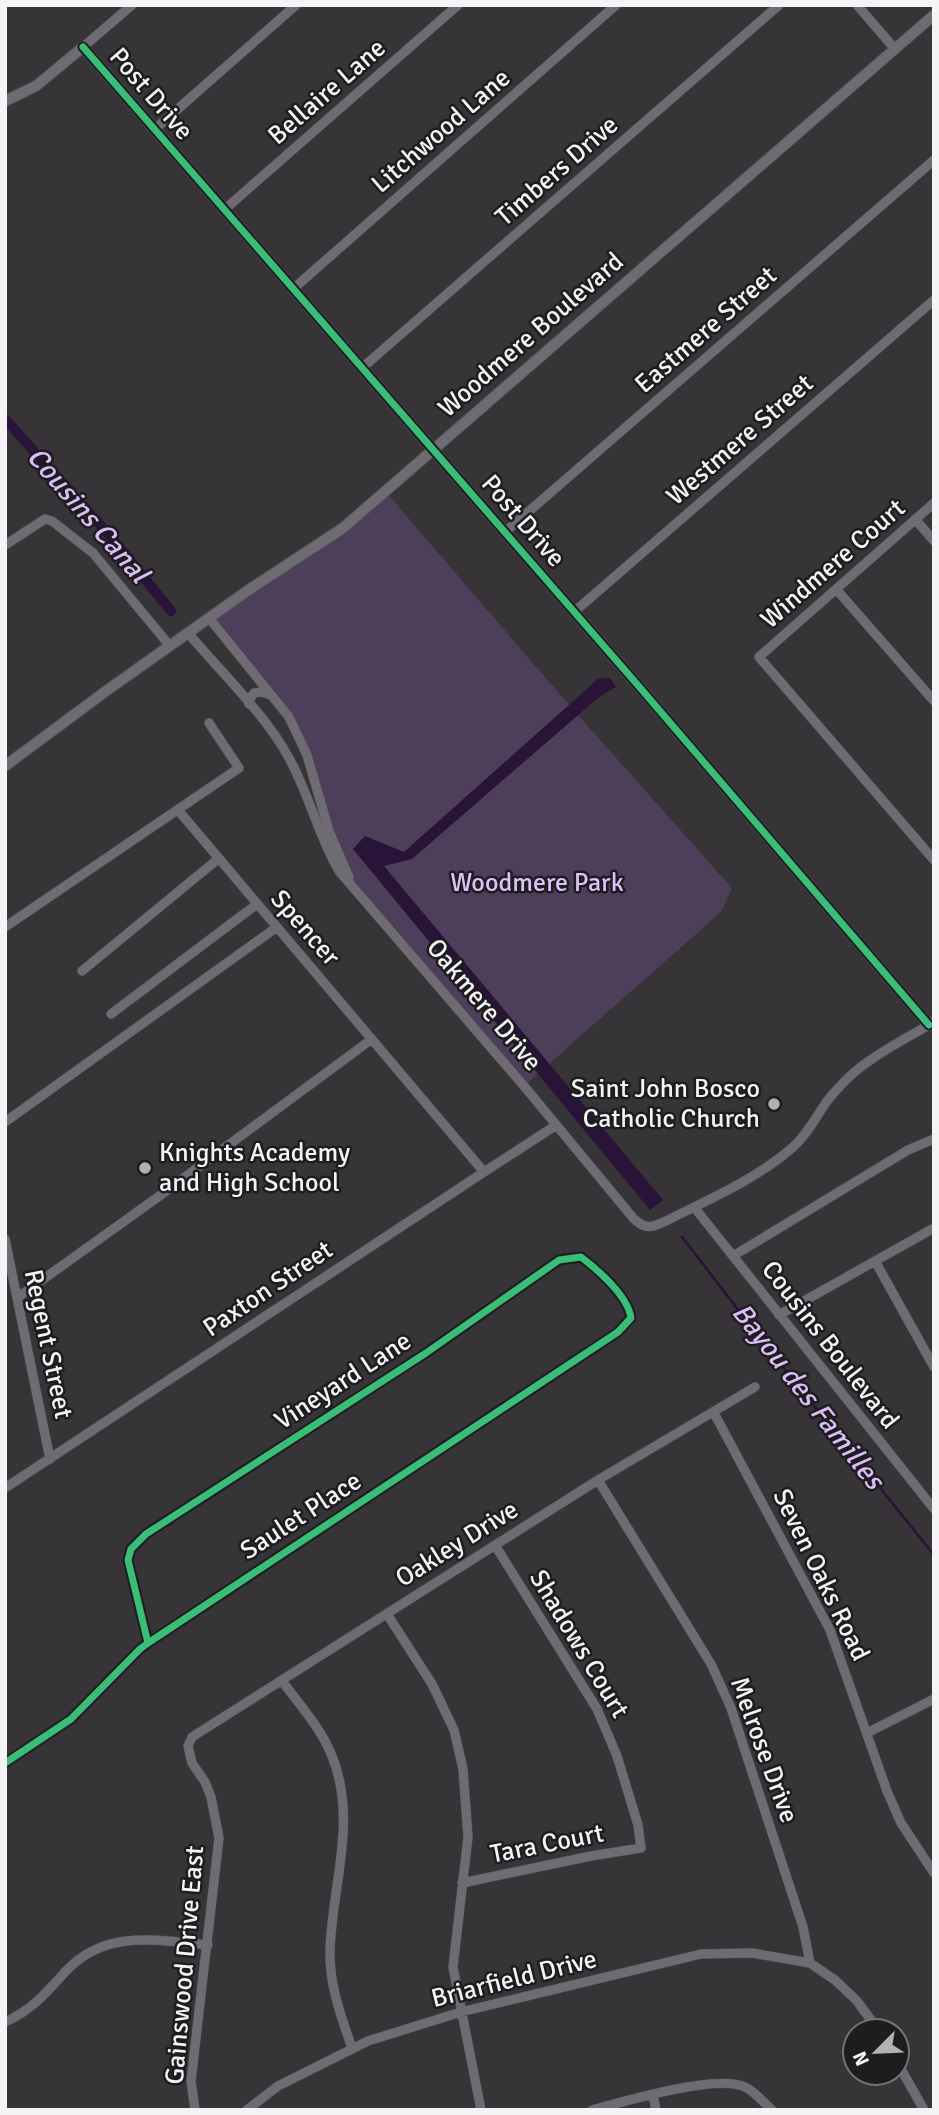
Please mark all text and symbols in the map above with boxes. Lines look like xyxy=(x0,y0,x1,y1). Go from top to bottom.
street label: Bellaire Lane xyxy=(262,32,392,152)
street label: Post Drive xyxy=(102,41,200,147)
street label: Litchwood Lane xyxy=(365,62,517,200)
street label: Timbers Drive xyxy=(489,109,625,233)
street label: Woodmere Boulevard xyxy=(432,246,630,424)
street label: Eastmere Street xyxy=(629,260,783,400)
street label: Westmere Street xyxy=(660,368,820,512)
water label: Cousins Canal xyxy=(20,440,157,591)
street label: Post Drive xyxy=(474,468,572,574)
street label: Windmere Court xyxy=(754,493,912,635)
park label: Woodmere Park xyxy=(450,867,624,899)
street label: Spencer xyxy=(263,883,347,973)
street label: Oakmere Drive xyxy=(419,932,549,1078)
place label: Saint John Bosco Catholic Church xyxy=(571,1073,760,1135)
marker: Saint John Bosco Catholic Church xyxy=(766,1096,782,1112)
place label: Knights Academy and High School xyxy=(159,1137,350,1199)
marker: Knights Academy and High School xyxy=(137,1160,153,1176)
street label: Paxton Street xyxy=(197,1234,339,1344)
street label: Cousins Boulevard xyxy=(754,1255,906,1435)
street label: Regent Street xyxy=(17,1266,79,1422)
water label: Bayou des Familles xyxy=(725,1296,893,1498)
street label: Vineyard Lane xyxy=(269,1325,417,1437)
street label: Saulet Place xyxy=(235,1465,367,1567)
street label: Seven Oaks Road xyxy=(766,1484,876,1666)
street label: Oakley Drive xyxy=(390,1494,524,1594)
street label: Shadows Court xyxy=(522,1564,636,1724)
street label: Melrose Drive xyxy=(723,1673,805,1827)
street label: Tara Court xyxy=(488,1817,606,1871)
street label: Gainswood Drive East xyxy=(159,1844,211,2086)
street label: Briarfield Drive xyxy=(428,1943,600,2015)
north arrow xyxy=(841,2017,911,2087)
text: N xyxy=(848,2048,875,2069)

